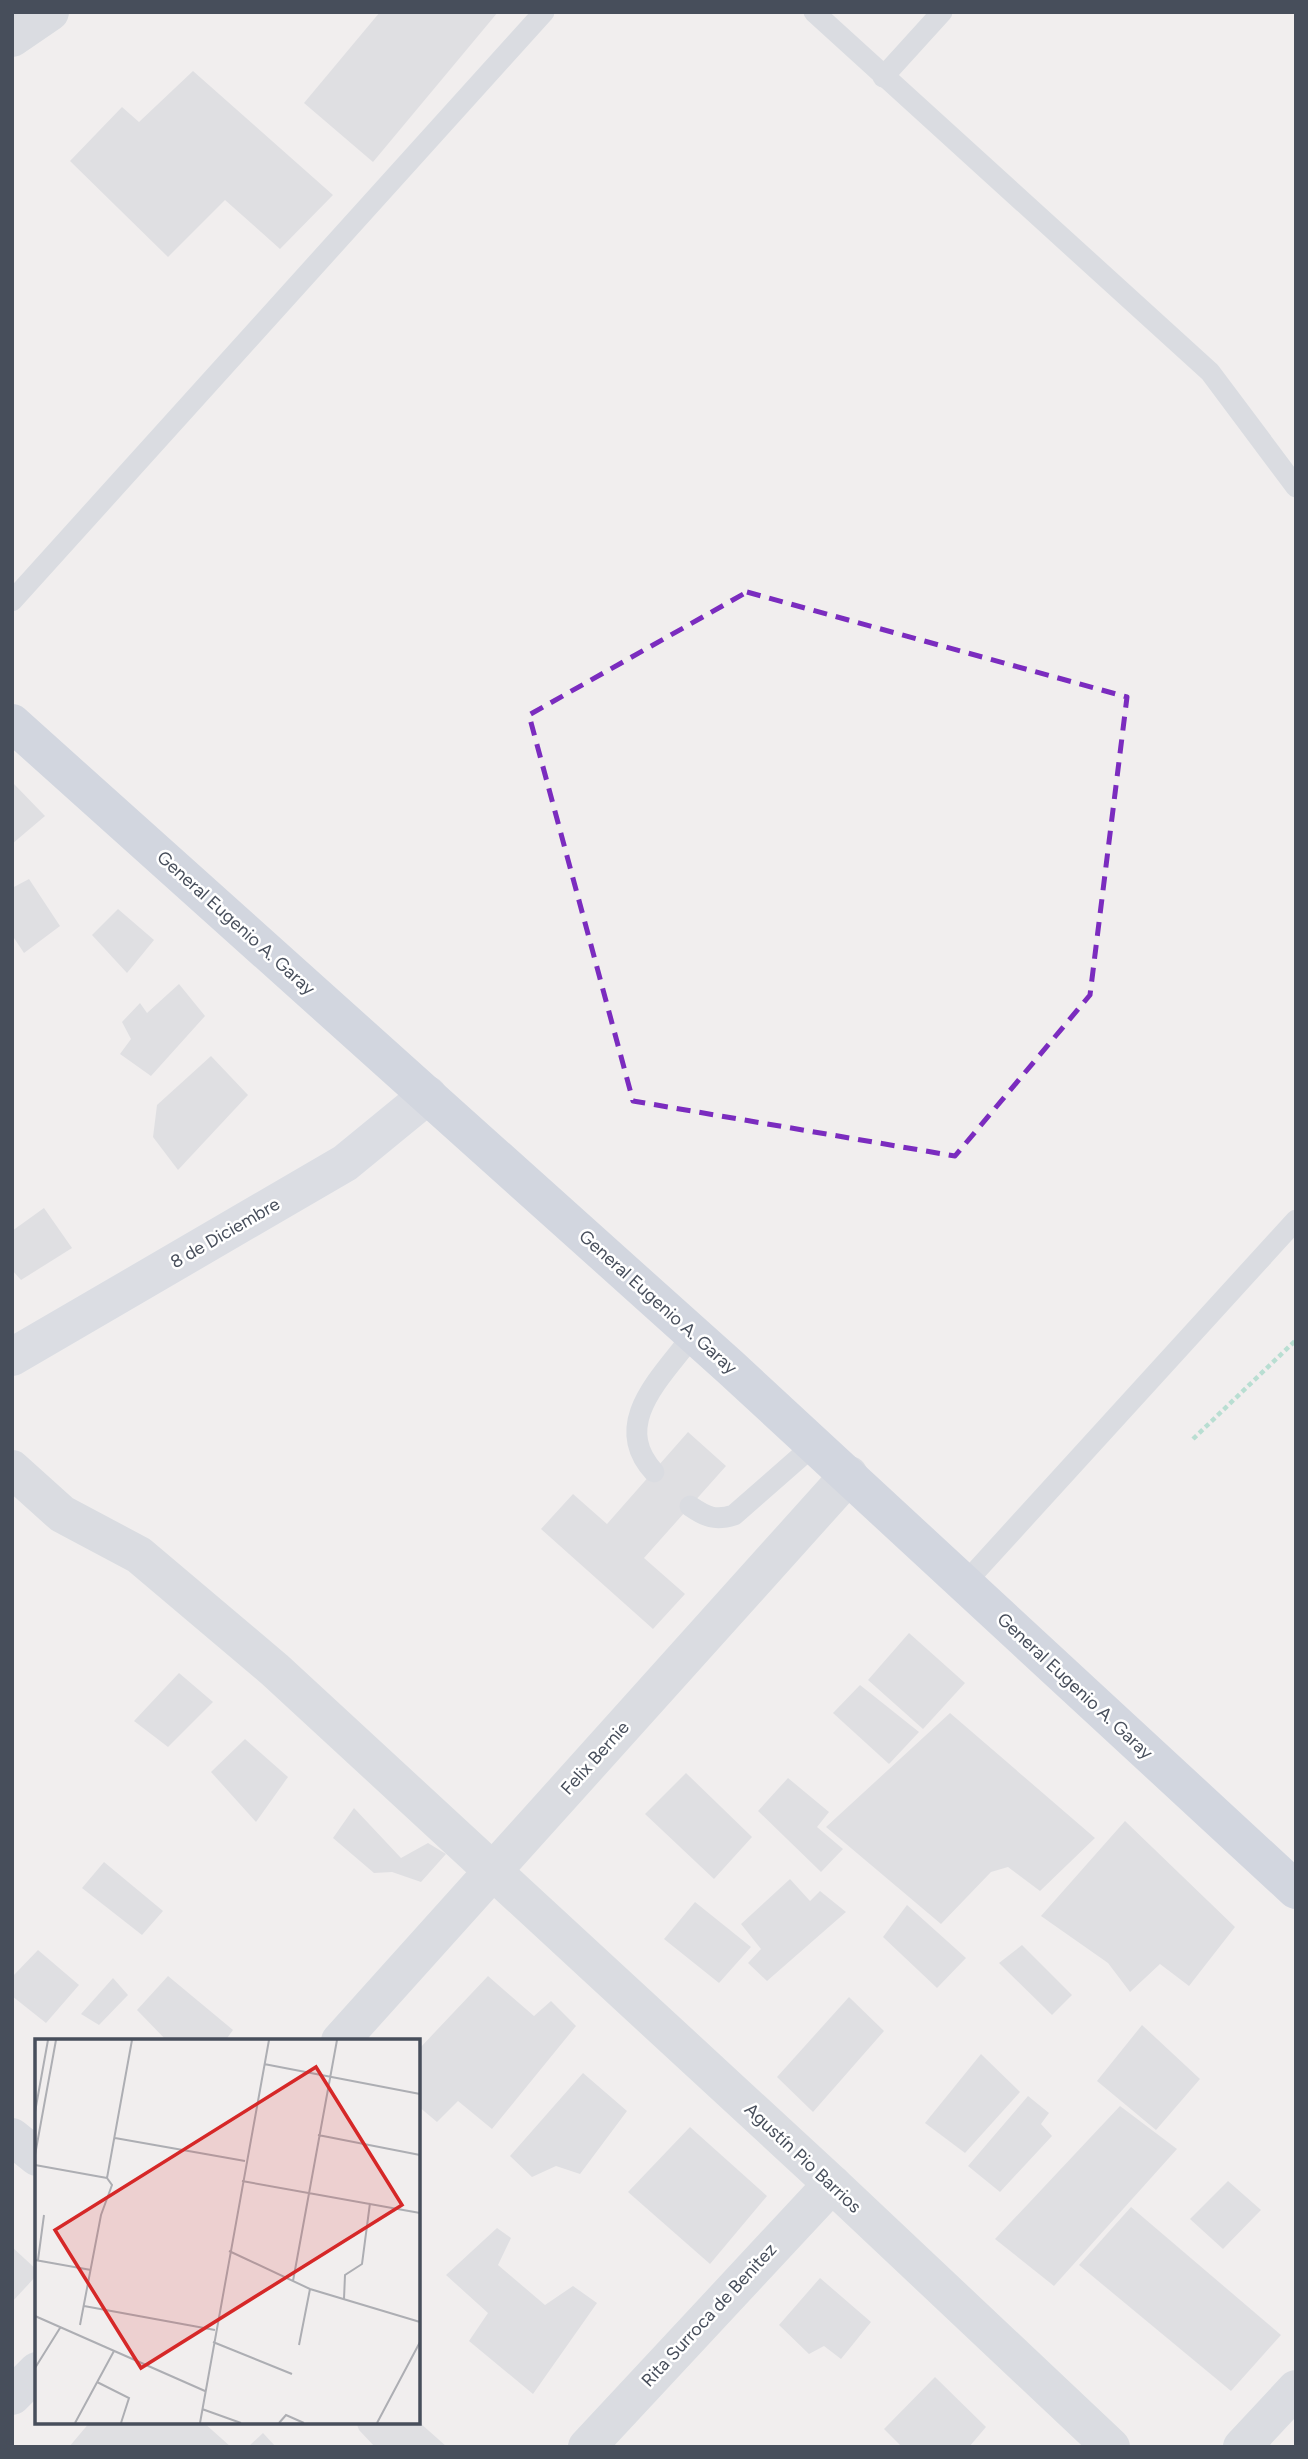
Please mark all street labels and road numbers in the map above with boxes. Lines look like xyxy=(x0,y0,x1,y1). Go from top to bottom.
street label: General Eugenio A. Garay xyxy=(152,846,320,1000)
street label: 8 de Diciembre xyxy=(166,1193,284,1273)
street label: General Eugenio A. Garay xyxy=(574,1225,742,1379)
street label: General Eugenio A. Garay xyxy=(992,1608,1158,1764)
street label: Felix Bernie xyxy=(556,1716,634,1799)
street label: Agustín Pio Barrios xyxy=(740,2098,866,2218)
street label: Rita Surroca de Benitez xyxy=(637,2239,781,2391)

